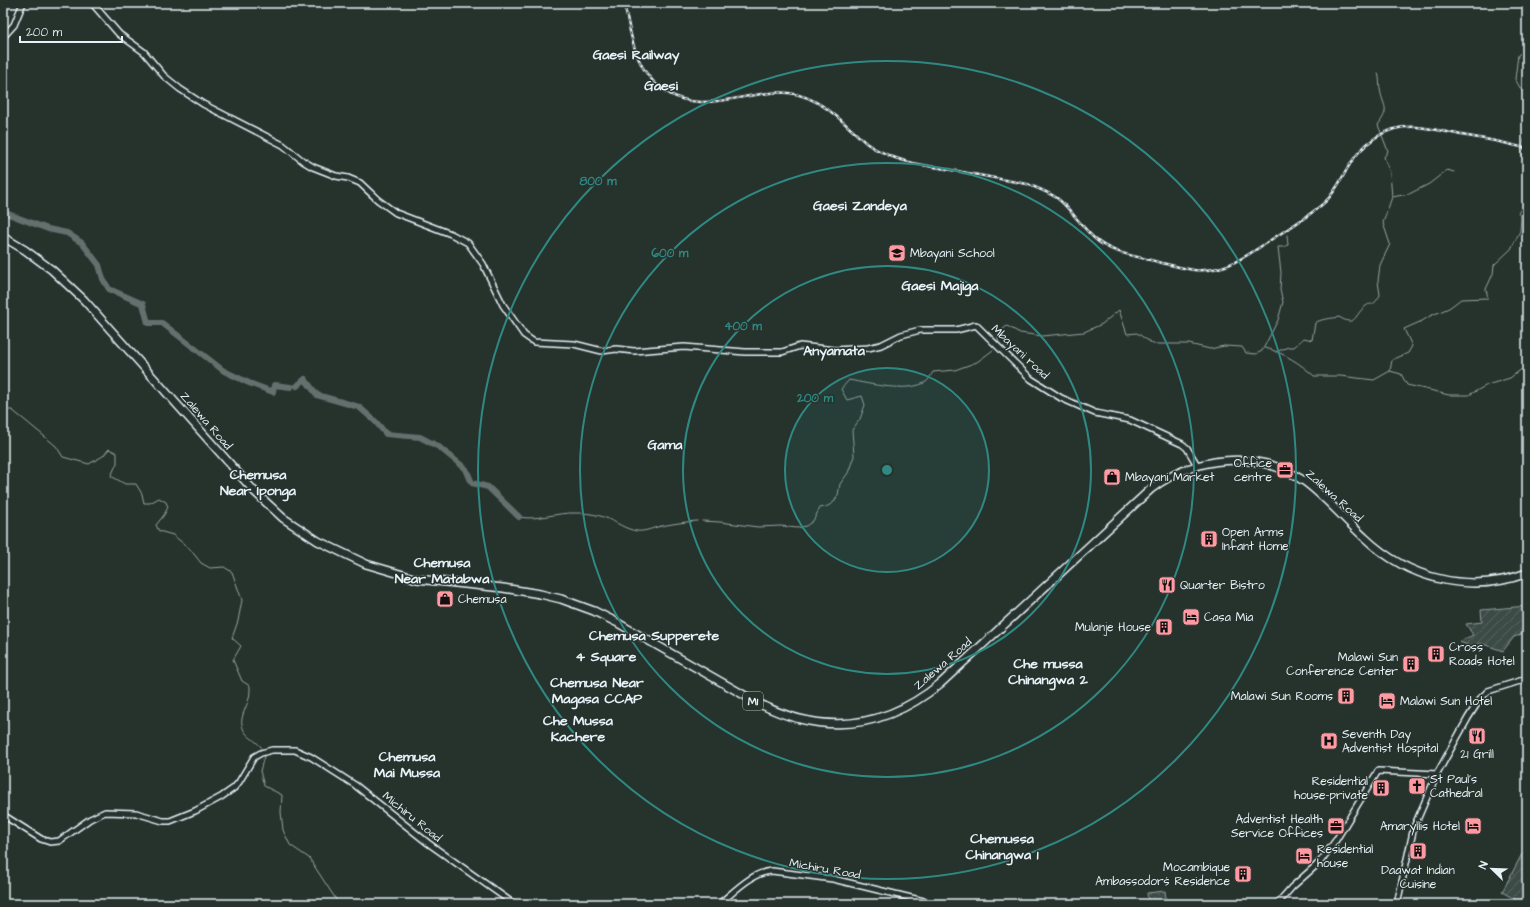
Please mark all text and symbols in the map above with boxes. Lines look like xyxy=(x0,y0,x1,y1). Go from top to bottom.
scale bar xyxy=(20,18,122,44)
text: 200 m xyxy=(26,24,63,41)
district label: Gaesi Railway xyxy=(593,45,680,65)
district label: Gaesi xyxy=(644,76,679,96)
text: 800 m xyxy=(579,173,617,190)
district label: Gaesi Zandeya xyxy=(813,196,908,216)
school or university icon: Mbayani School xyxy=(887,243,907,263)
text: 600 m xyxy=(652,245,689,262)
place label: Mbayani School xyxy=(910,245,995,263)
district label: Gaesi Majiga xyxy=(902,276,979,297)
text: 400 m xyxy=(724,318,762,335)
street label: Mbayani road xyxy=(987,321,1053,384)
district label: Anyamata xyxy=(803,341,866,361)
street label: Zalewa Road xyxy=(176,388,236,454)
text: 200 m xyxy=(796,390,834,407)
district label: Gama xyxy=(648,435,683,455)
place label: Office centre xyxy=(1234,455,1272,486)
office icon: Office centre xyxy=(1275,460,1295,480)
centre of rings xyxy=(880,463,894,477)
district label: Chemusa Near Iponga xyxy=(220,465,297,502)
street label: Zalewa Road xyxy=(1302,466,1366,526)
shop icon: Mbayani Market xyxy=(1102,467,1122,487)
place label: Mbayani Market xyxy=(1125,469,1215,487)
place label: Open Arms Infant Home xyxy=(1222,524,1289,555)
building icon: Open Arms Infant Home xyxy=(1199,529,1219,549)
district label: Chemusa Near Matabwa xyxy=(395,553,490,589)
restaurant icon: Quarter Bistro xyxy=(1157,575,1177,595)
place label: Quarter Bistro xyxy=(1180,577,1265,594)
shop icon: Chemusa xyxy=(435,589,455,609)
place label: Chemusa xyxy=(458,591,507,608)
hotel icon: Casa Mia xyxy=(1181,607,1201,627)
place label: Casa Mia xyxy=(1204,609,1253,626)
building icon: Mulanje House xyxy=(1154,617,1174,637)
place label: Mulanje House xyxy=(1075,619,1151,636)
district label: Chemusa Supperete xyxy=(589,626,719,646)
street label: Zalewa Road xyxy=(910,634,976,694)
place label: Cross Roads Hotel xyxy=(1449,639,1515,670)
building icon: Cross Roads Hotel xyxy=(1426,644,1446,664)
district label: 4 Square xyxy=(576,647,637,667)
place label: Malawi Sun Conference Center xyxy=(1286,649,1398,680)
district label: Che mussa Chinangwa 2 xyxy=(1008,654,1089,691)
building icon: Malawi Sun Conference Center xyxy=(1401,654,1421,674)
district label: Chemusa Near Magasa CCAP xyxy=(550,673,644,710)
building icon: Malawi Sun Rooms xyxy=(1336,686,1356,706)
place label: Malawi Sun Rooms xyxy=(1231,688,1333,705)
hotel icon: Malawi Sun Hotel xyxy=(1377,691,1397,711)
road number: M1 xyxy=(743,692,763,710)
place label: Malawi Sun Hotel xyxy=(1400,693,1492,710)
district label: Che Mussa Kachere xyxy=(543,711,614,747)
place label: Seventh Day Adventist Hospital xyxy=(1342,726,1438,757)
restaurant icon: 21 Grill xyxy=(1467,726,1487,746)
hospital icon: Seventh Day Adventist Hospital xyxy=(1319,731,1339,751)
place label: 21 Grill xyxy=(1460,746,1494,763)
district label: Chemusa Mai Mussa xyxy=(374,747,441,783)
place label: St Paul's Cathedral xyxy=(1430,771,1483,802)
place label: Residential house-private xyxy=(1294,773,1368,804)
church icon: St Paul's Cathedral xyxy=(1407,776,1427,796)
building icon: Residential house-private xyxy=(1371,778,1391,798)
street label: Michiru Road xyxy=(379,788,445,846)
place label: Adventist Health Service Offices xyxy=(1231,811,1323,842)
office icon: Adventist Health Service Offices xyxy=(1326,816,1346,836)
hotel icon: Amaryllis Hotel xyxy=(1463,816,1483,836)
place label: Amaryllis Hotel xyxy=(1380,818,1460,836)
district label: Chemussa Chinangwa 1 xyxy=(965,829,1039,866)
place label: Residential house xyxy=(1317,841,1373,872)
building icon: Daawat Indian Cuisine xyxy=(1408,841,1428,861)
hotel icon: Residential house xyxy=(1294,846,1314,866)
north arrow xyxy=(1472,849,1512,889)
street label: Michiru Road xyxy=(788,854,862,884)
place label: Mocambique Ambassodorś Residence xyxy=(1095,859,1231,890)
text: N xyxy=(1475,859,1492,871)
place label: Daawat Indian Cuisine xyxy=(1381,862,1455,893)
building icon: Mocambique Ambassodorś Residence xyxy=(1233,864,1253,884)

